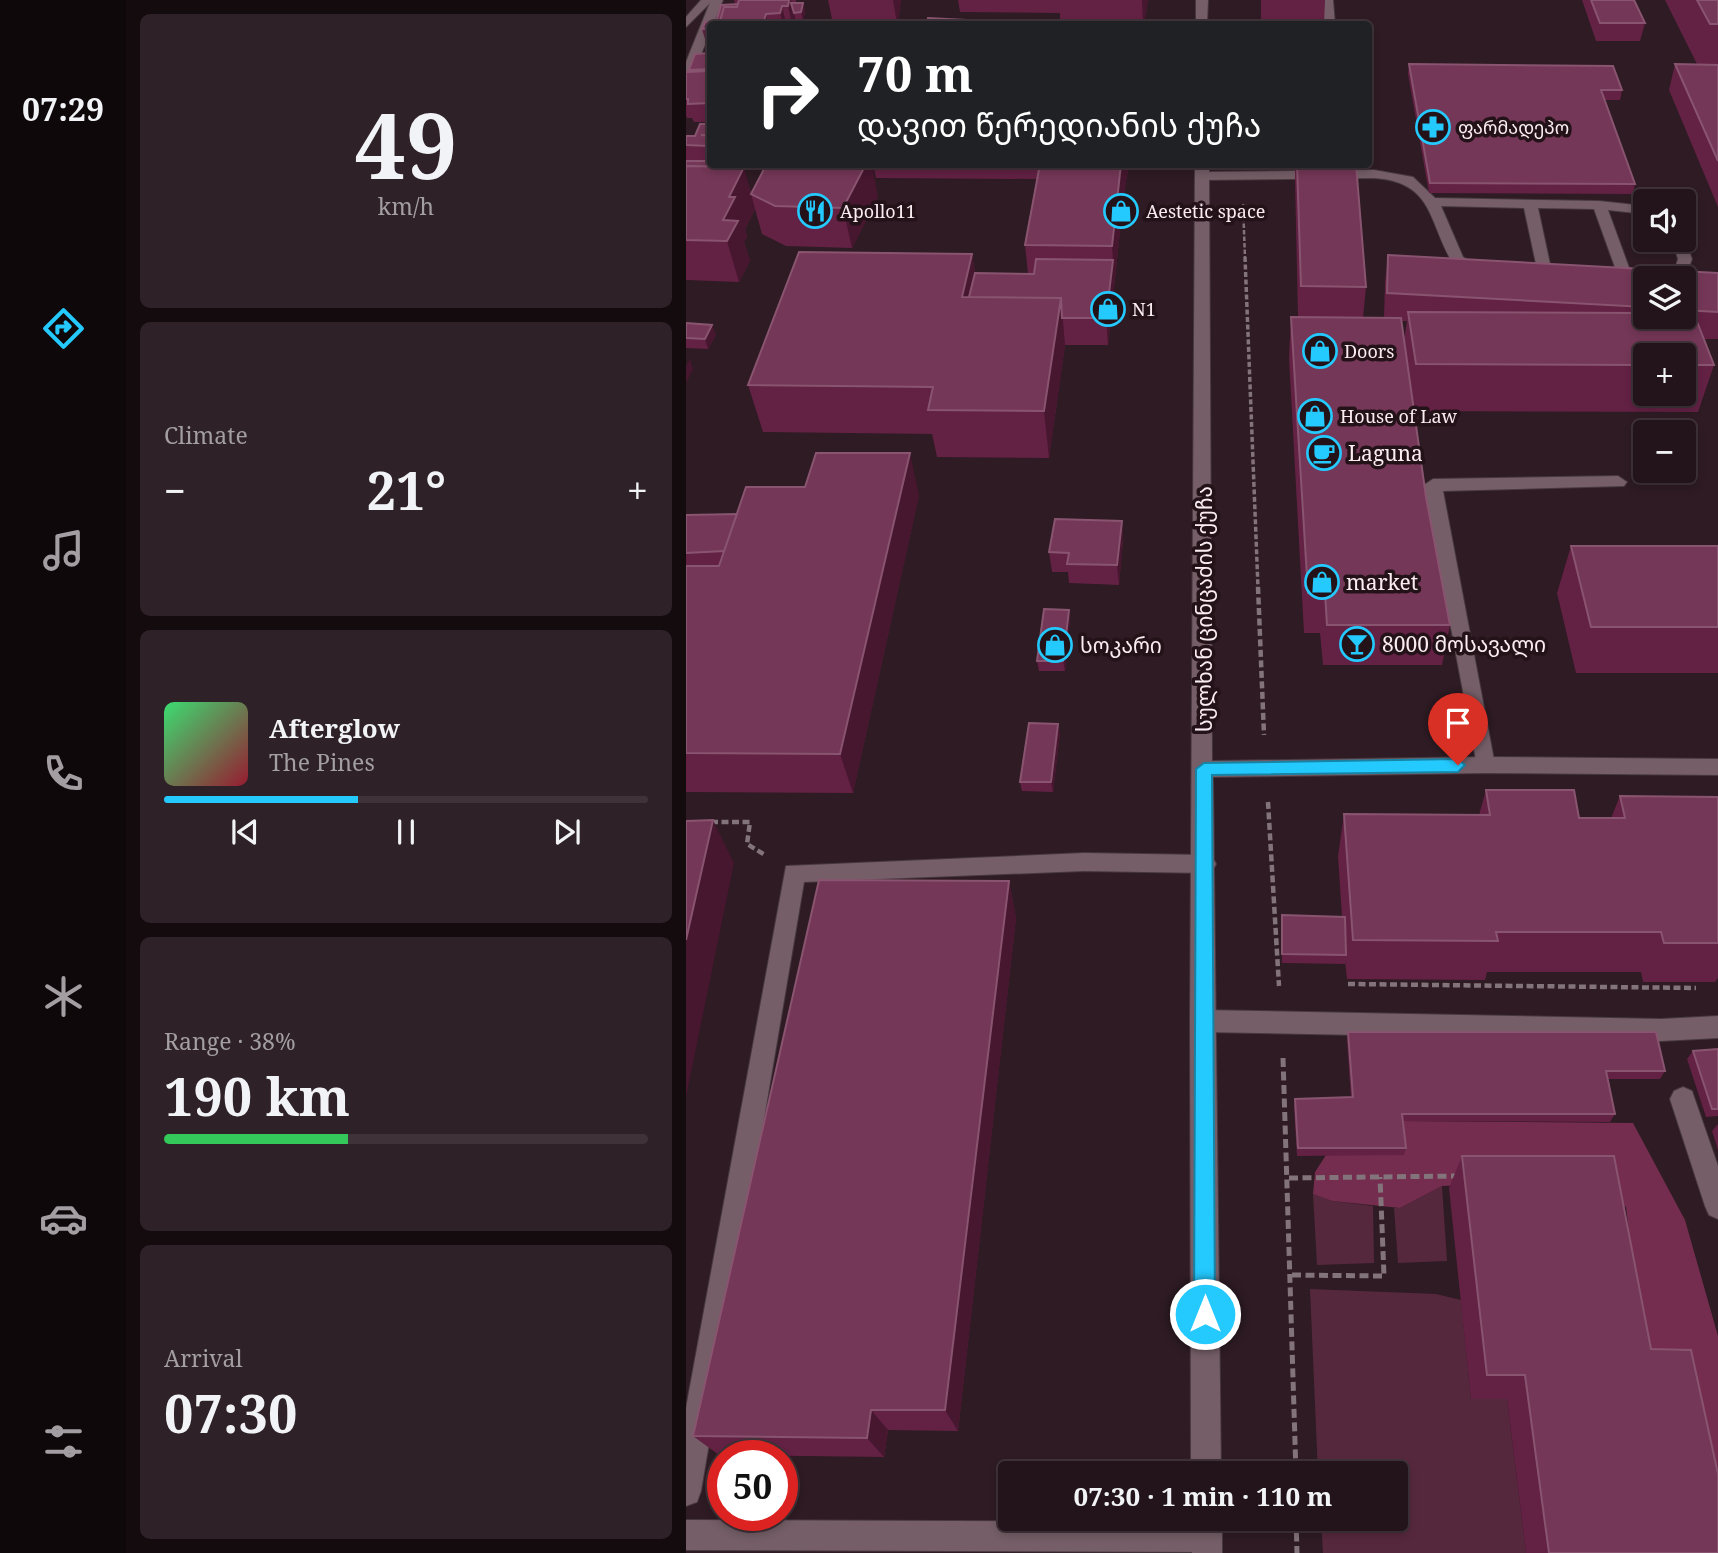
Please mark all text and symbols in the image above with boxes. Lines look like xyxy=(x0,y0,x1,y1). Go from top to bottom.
text: 70 m xyxy=(857,40,973,106)
icon: right xyxy=(742,49,833,140)
text: 49 xyxy=(355,82,457,206)
text: 07:29 xyxy=(22,87,104,130)
text: დავით წერედიანის ქუჩა xyxy=(857,103,1261,146)
pharmacy icon: ფარმადეპო xyxy=(1414,108,1452,146)
place label: ფარმადეპო xyxy=(1458,115,1569,139)
map controls xyxy=(1633,189,1696,483)
button: sound xyxy=(1633,189,1696,252)
text: km/h xyxy=(378,190,434,222)
restaurant icon: Apollo11 xyxy=(796,192,834,230)
shop icon: Aestetic space xyxy=(1102,192,1140,230)
place label: Apollo11 xyxy=(840,199,916,223)
place label: Aestetic space xyxy=(1146,199,1265,223)
button: layers xyxy=(1633,266,1696,329)
shop icon: N1 xyxy=(1089,290,1127,328)
place label: N1 xyxy=(1132,297,1156,321)
icon: directions xyxy=(39,304,88,353)
shop icon: Doors xyxy=(1301,332,1339,370)
place label: Doors xyxy=(1344,339,1394,363)
button: + xyxy=(1633,343,1696,406)
shop icon: House of Law xyxy=(1296,397,1334,435)
place label: House of Law xyxy=(1340,404,1458,428)
text: Climate xyxy=(164,419,248,451)
button: − xyxy=(1633,420,1696,483)
cafe icon: Laguna xyxy=(1305,434,1343,472)
place label: Laguna xyxy=(1348,439,1423,467)
text: 21° xyxy=(367,454,446,525)
text: − xyxy=(164,464,186,516)
text: + xyxy=(627,464,648,516)
street label: სულხან ცინცაძის ქუჩა xyxy=(1190,486,1218,732)
icon: music xyxy=(39,526,88,575)
shop icon: market xyxy=(1303,563,1341,601)
place label: market xyxy=(1346,568,1418,596)
bar icon: 8000 მოსავალი xyxy=(1338,625,1376,663)
shop icon: სოკარი xyxy=(1036,626,1074,664)
place label: 8000 მოსავალი xyxy=(1382,630,1546,658)
place label: სოკარი xyxy=(1080,631,1162,659)
pin xyxy=(1428,693,1488,765)
icon: arrive xyxy=(1439,704,1477,742)
text: Afterglow xyxy=(269,710,400,746)
text: The Pines xyxy=(269,746,375,778)
icon: phone xyxy=(39,749,88,798)
icon: previous xyxy=(226,813,264,851)
icon: pause xyxy=(387,813,425,851)
icon: next xyxy=(548,813,586,851)
icon: climate xyxy=(39,972,88,1021)
text: Range · 38% xyxy=(164,1025,296,1057)
text: 190 km xyxy=(164,1060,350,1131)
icon: car xyxy=(39,1194,88,1243)
position arrow xyxy=(1168,1277,1242,1351)
text: Arrival xyxy=(164,1342,243,1374)
text: 07:30 xyxy=(164,1377,297,1448)
icon: filters xyxy=(39,1417,88,1466)
speed limit sign: 50 xyxy=(707,1440,798,1531)
text: 07:30 · 1 min · 110 m xyxy=(1073,1478,1333,1514)

